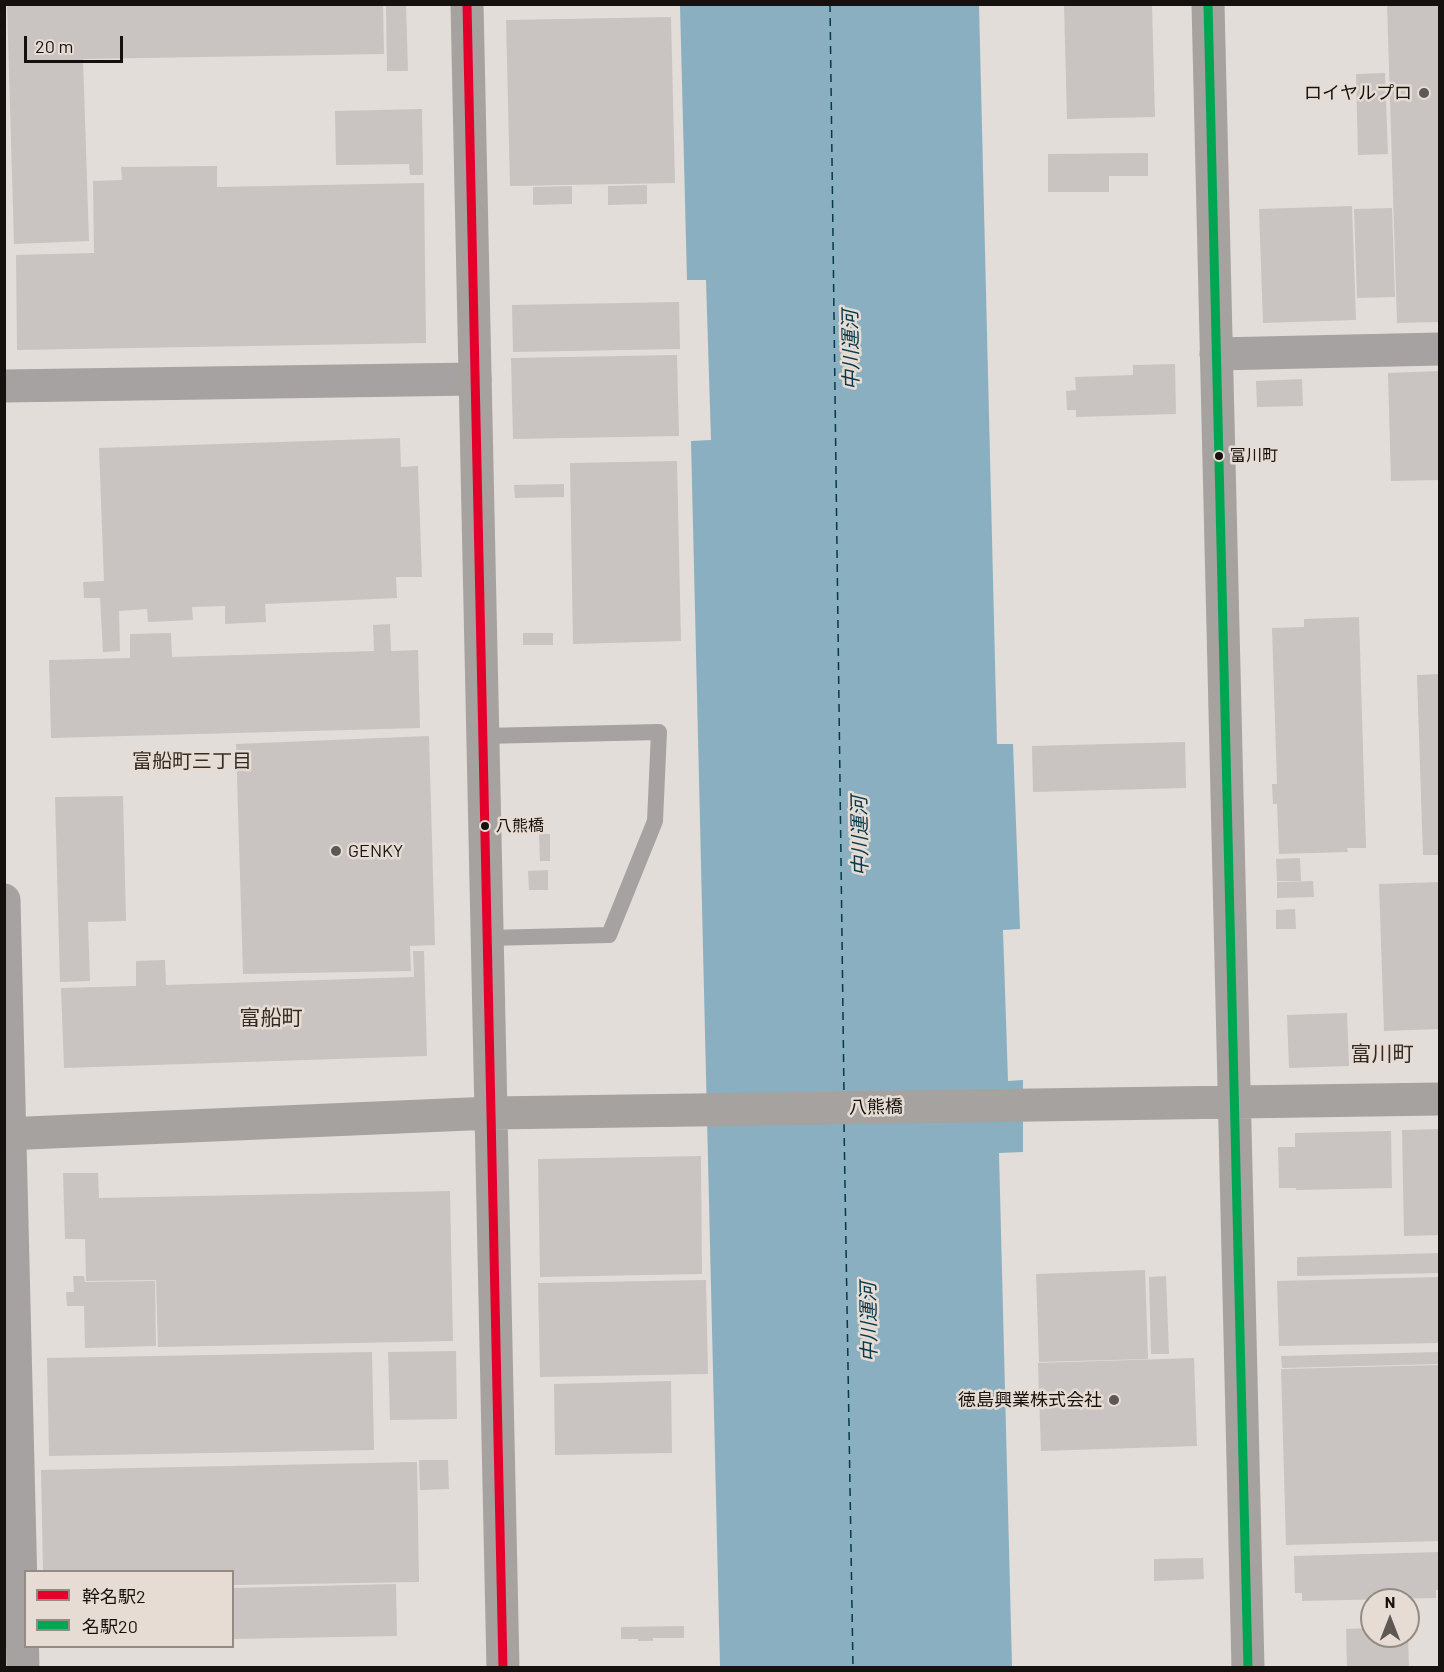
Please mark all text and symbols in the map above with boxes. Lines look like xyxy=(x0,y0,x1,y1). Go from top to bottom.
scale bar xyxy=(27,24,126,62)
text: 20 m xyxy=(35,35,73,57)
place label: ロイヤルプロ xyxy=(1304,82,1412,104)
marker: ロイヤルプロ xyxy=(1417,86,1431,100)
water label: 中川運河 xyxy=(838,310,864,390)
place label: 富川町 xyxy=(1230,446,1278,466)
marker: 富川町 xyxy=(1213,450,1225,462)
district label: 富船町三丁目 xyxy=(132,749,252,773)
water label: 中川運河 xyxy=(847,796,873,876)
place label: 八熊橋 xyxy=(496,816,544,836)
marker: 八熊橋 xyxy=(479,820,491,832)
place label: GENKY xyxy=(348,840,403,862)
marker: GENKY xyxy=(329,844,343,858)
district label: 富船町 xyxy=(240,1005,302,1031)
district label: 富川町 xyxy=(1351,1041,1413,1067)
street label: 八熊橋 xyxy=(849,1096,903,1118)
water label: 中川運河 xyxy=(856,1282,882,1362)
place label: 徳島興業株式会社 xyxy=(958,1389,1102,1411)
marker: 徳島興業株式会社 xyxy=(1107,1393,1121,1407)
legend xyxy=(24,1570,234,1648)
text: 幹名駅2 xyxy=(82,1585,146,1607)
north arrow xyxy=(1360,1588,1420,1648)
text: N xyxy=(1385,1592,1395,1611)
text: 名駅20 xyxy=(82,1615,138,1637)

